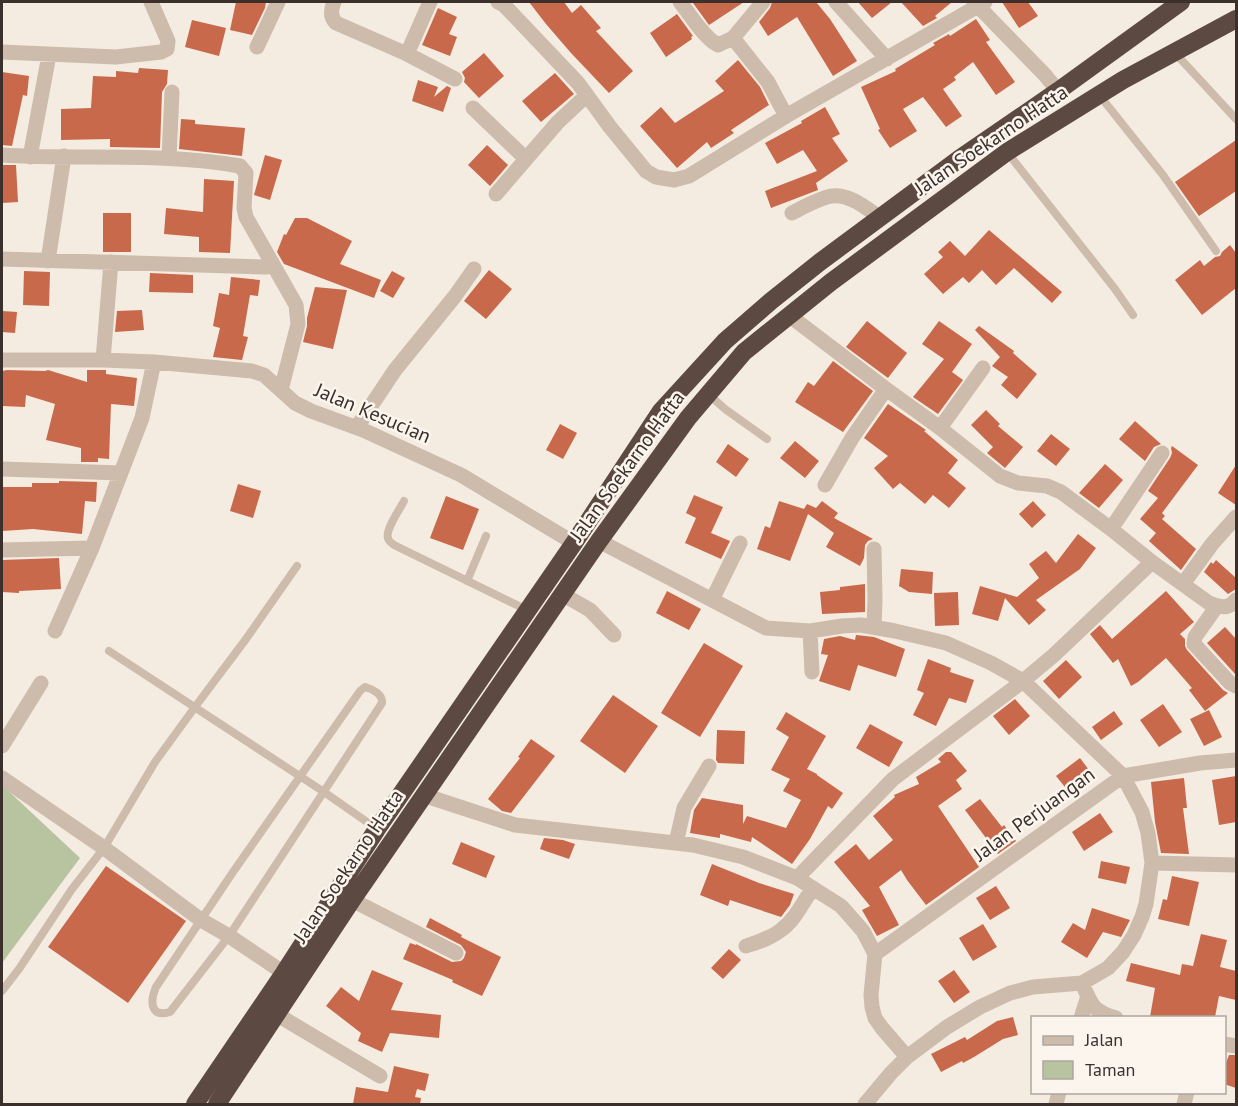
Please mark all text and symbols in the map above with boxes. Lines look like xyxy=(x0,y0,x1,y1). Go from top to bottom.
street label: Jalan Soekarno Hatta xyxy=(909,79,1073,202)
street label: Jalan Kesucian xyxy=(310,376,435,449)
street label: Jalan Soekarno Hatta xyxy=(563,386,690,547)
street label: Jalan Perjuangan xyxy=(967,761,1100,867)
street label: Jalan Soekarno Hatta xyxy=(286,784,409,948)
legend xyxy=(1031,1016,1226,1094)
text: Jalan xyxy=(1084,1028,1123,1051)
text: Taman xyxy=(1085,1058,1135,1081)

